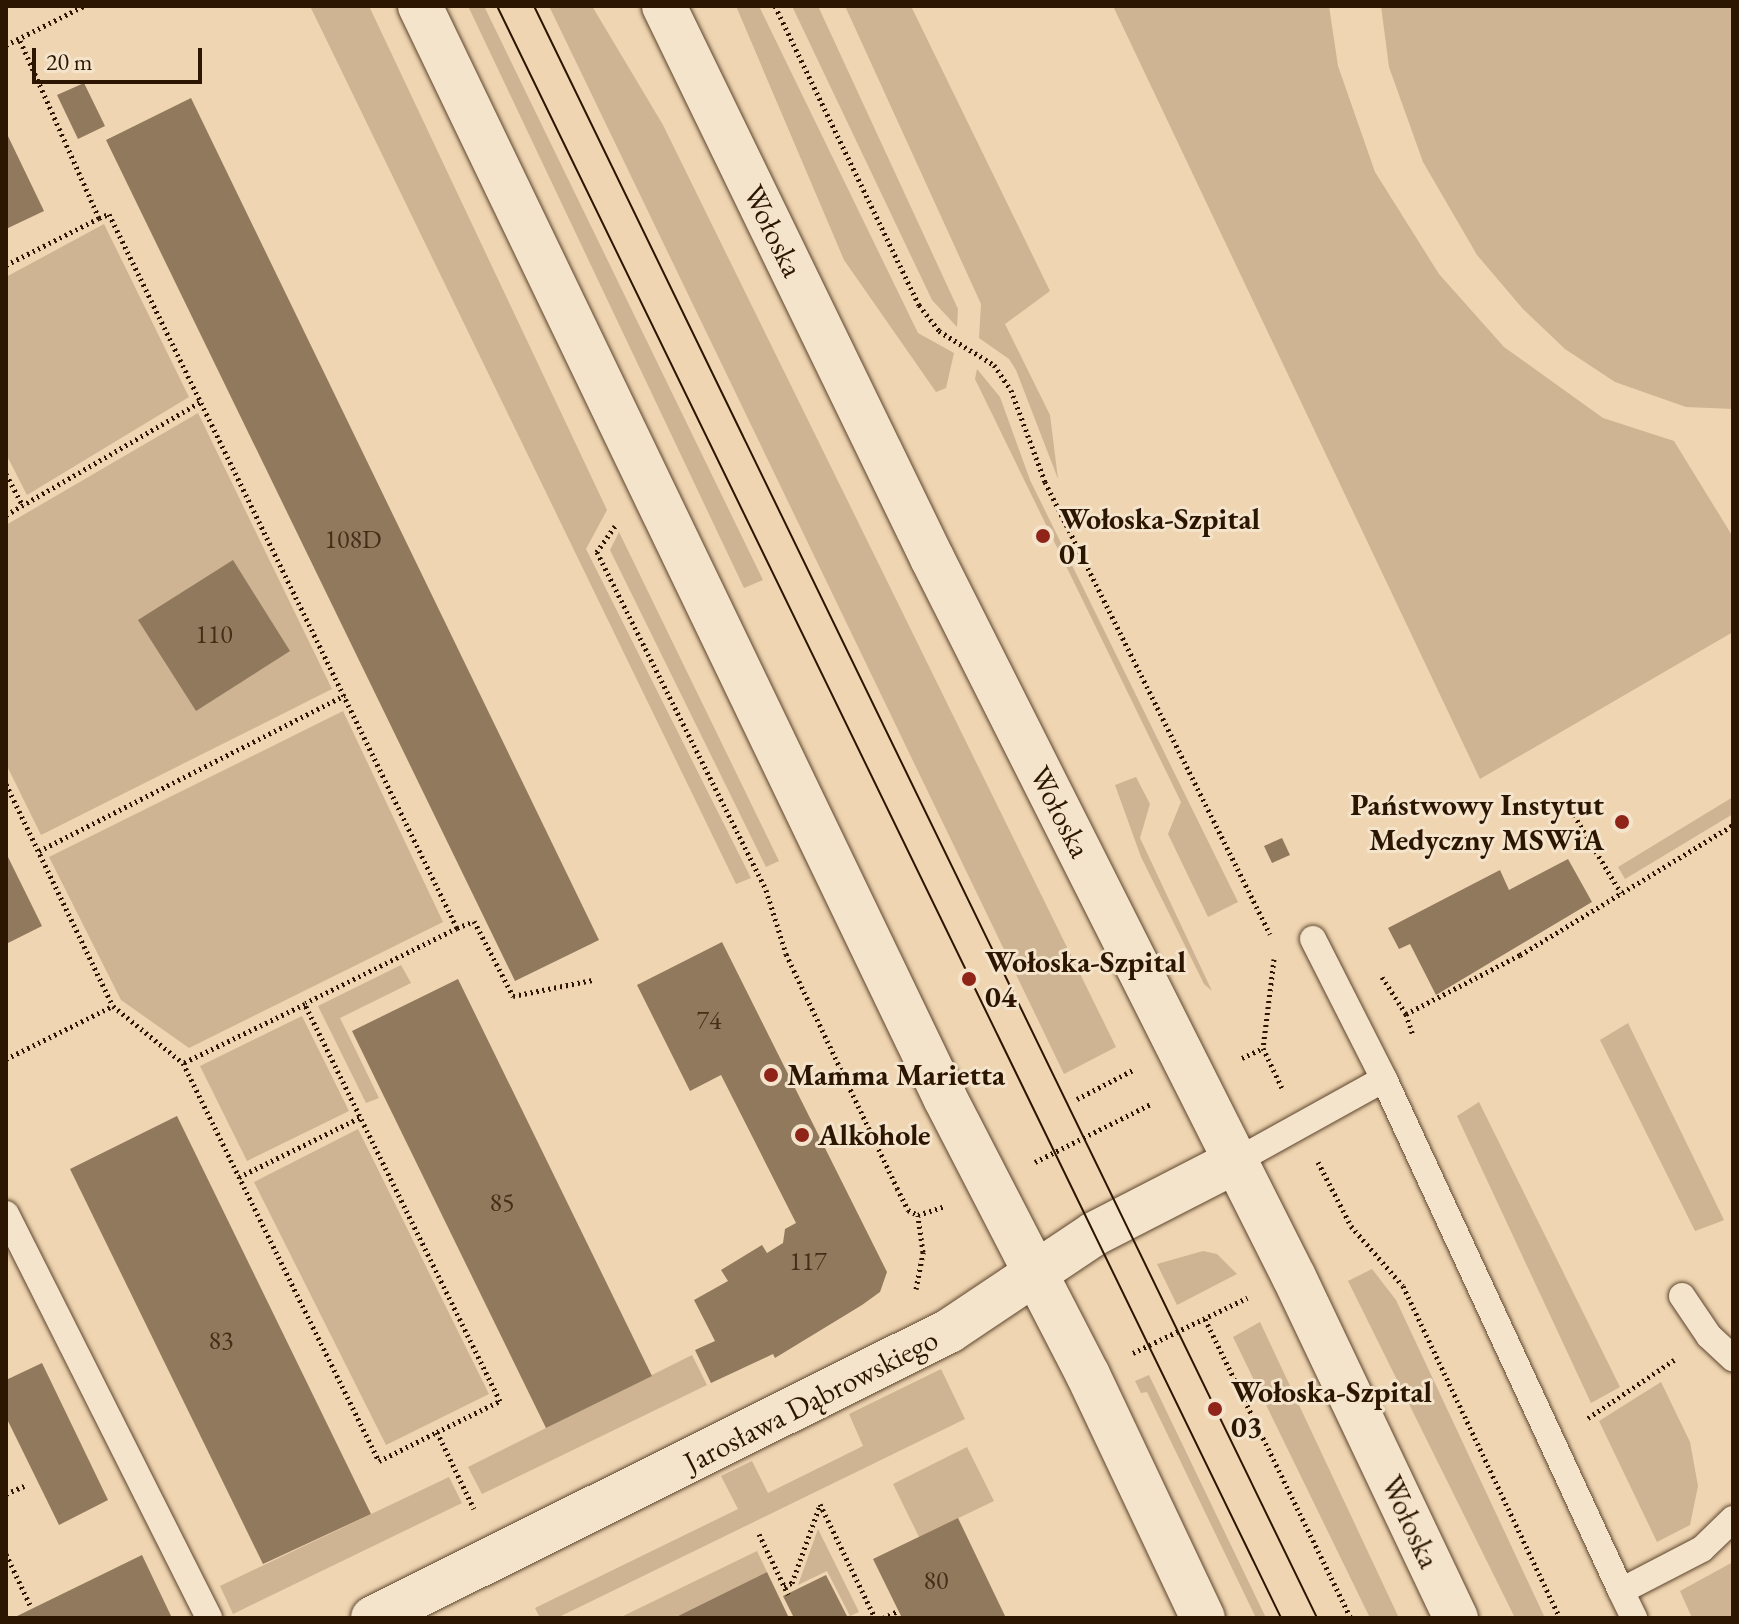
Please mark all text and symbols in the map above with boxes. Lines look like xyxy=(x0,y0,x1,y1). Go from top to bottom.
scale bar xyxy=(36,32,206,82)
text: 20 m xyxy=(46,46,93,77)
street label: Wołoska xyxy=(735,179,811,283)
place label: Wołoska-Szpital 01 xyxy=(1059,501,1260,572)
house number: 108D xyxy=(324,524,382,556)
marker: Wołoska-Szpital 01 xyxy=(1034,527,1052,545)
house number: 110 xyxy=(195,619,233,651)
street label: Wołoska xyxy=(1022,760,1098,864)
place label: Państwowy Instytut Medyczny MSWiA xyxy=(1350,787,1604,858)
marker: Państwowy Instytut Medyczny MSWiA xyxy=(1611,811,1633,833)
place label: Wołoska-Szpital 04 xyxy=(985,944,1186,1014)
marker: Wołoska-Szpital 04 xyxy=(960,970,978,988)
house number: 74 xyxy=(697,1005,721,1037)
place label: Mamma Marietta xyxy=(787,1057,1005,1093)
marker: Mamma Marietta xyxy=(762,1066,780,1084)
place label: Alkohole xyxy=(818,1117,931,1153)
marker: Alkohole xyxy=(793,1126,811,1144)
house number: 85 xyxy=(490,1187,514,1219)
house number: 117 xyxy=(789,1246,827,1278)
street label: Jarosława Dąbrowskiego xyxy=(678,1321,944,1481)
house number: 83 xyxy=(209,1325,233,1357)
place label: Wołoska-Szpital 03 xyxy=(1231,1374,1432,1444)
marker: Wołoska-Szpital 03 xyxy=(1206,1400,1224,1418)
street label: Wołoska xyxy=(1373,1470,1447,1574)
house number: 80 xyxy=(924,1565,948,1597)

